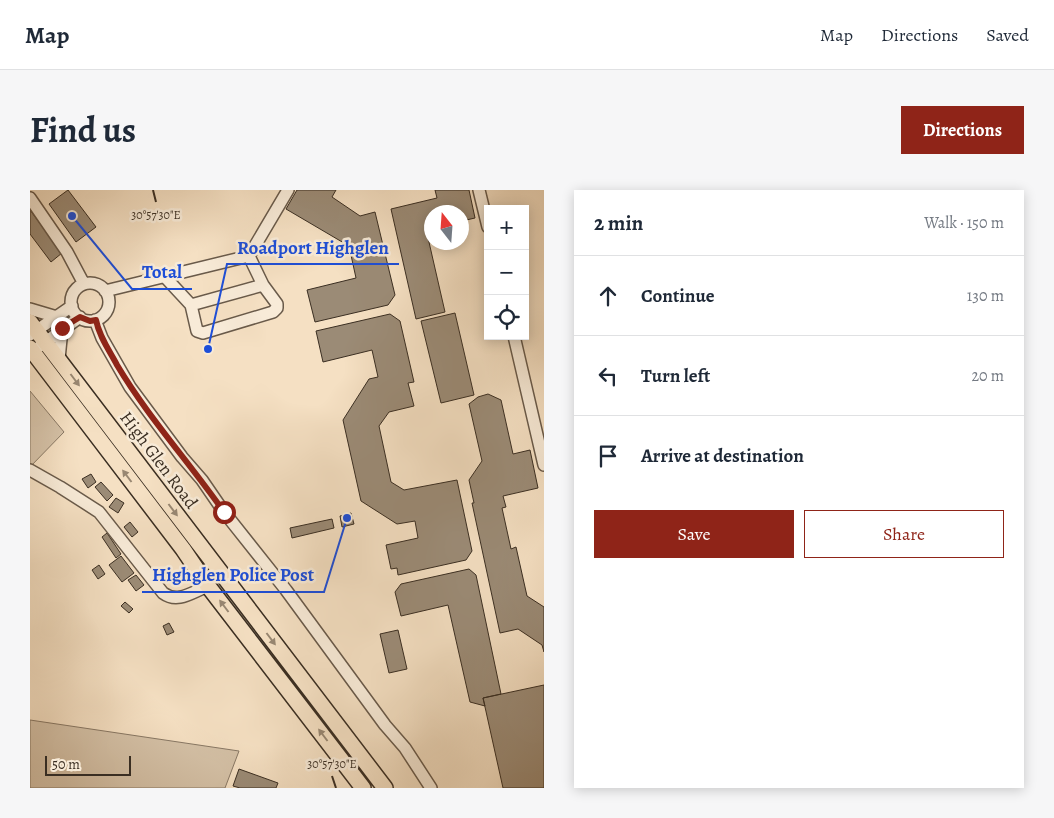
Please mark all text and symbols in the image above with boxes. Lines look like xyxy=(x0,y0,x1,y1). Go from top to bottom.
text: Map xyxy=(25,19,69,51)
text: Map xyxy=(820,23,853,47)
text: Directions xyxy=(881,23,958,47)
text: Saved xyxy=(986,23,1029,47)
text: Find us xyxy=(30,106,136,154)
button: Directions xyxy=(901,106,1024,154)
north arrow xyxy=(424,205,469,250)
map controls xyxy=(484,205,529,340)
button: + xyxy=(484,205,529,250)
text: 30°57'30"E xyxy=(131,207,181,223)
text: 2 min xyxy=(594,209,643,237)
text: Walk · 150 m xyxy=(924,212,1004,234)
callout: Roadport Highglen xyxy=(227,230,399,264)
text: Roadport Highglen xyxy=(237,235,389,261)
button: − xyxy=(484,250,529,295)
callout: Total xyxy=(132,255,192,289)
text: Total xyxy=(142,259,182,285)
icon: ahead xyxy=(594,282,622,310)
text: Continue xyxy=(641,283,715,309)
text: 130 m xyxy=(967,285,1004,307)
button: locate xyxy=(484,295,529,340)
route end xyxy=(51,317,74,340)
icon: left xyxy=(594,362,622,390)
text: Turn left xyxy=(641,363,710,389)
text: 20 m xyxy=(971,365,1004,387)
one-way arrow xyxy=(70,373,80,387)
street label: High Glen Road xyxy=(115,407,204,514)
icon: arrive xyxy=(594,442,622,470)
text: Arrive at destination xyxy=(641,443,804,469)
one-way arrow xyxy=(122,469,132,483)
route start xyxy=(213,501,236,524)
one-way arrow xyxy=(167,503,178,516)
button: Save xyxy=(594,510,794,558)
button: Share xyxy=(804,510,1004,558)
callout: Highglen Police Post xyxy=(142,558,324,592)
text: Highglen Police Post xyxy=(152,562,315,588)
one-way arrow xyxy=(219,600,229,613)
one-way arrow xyxy=(266,632,276,646)
one-way arrow xyxy=(318,728,328,742)
scale bar xyxy=(45,753,131,776)
text: 50 m xyxy=(52,755,80,774)
text: 30°57'30"E xyxy=(307,756,357,772)

